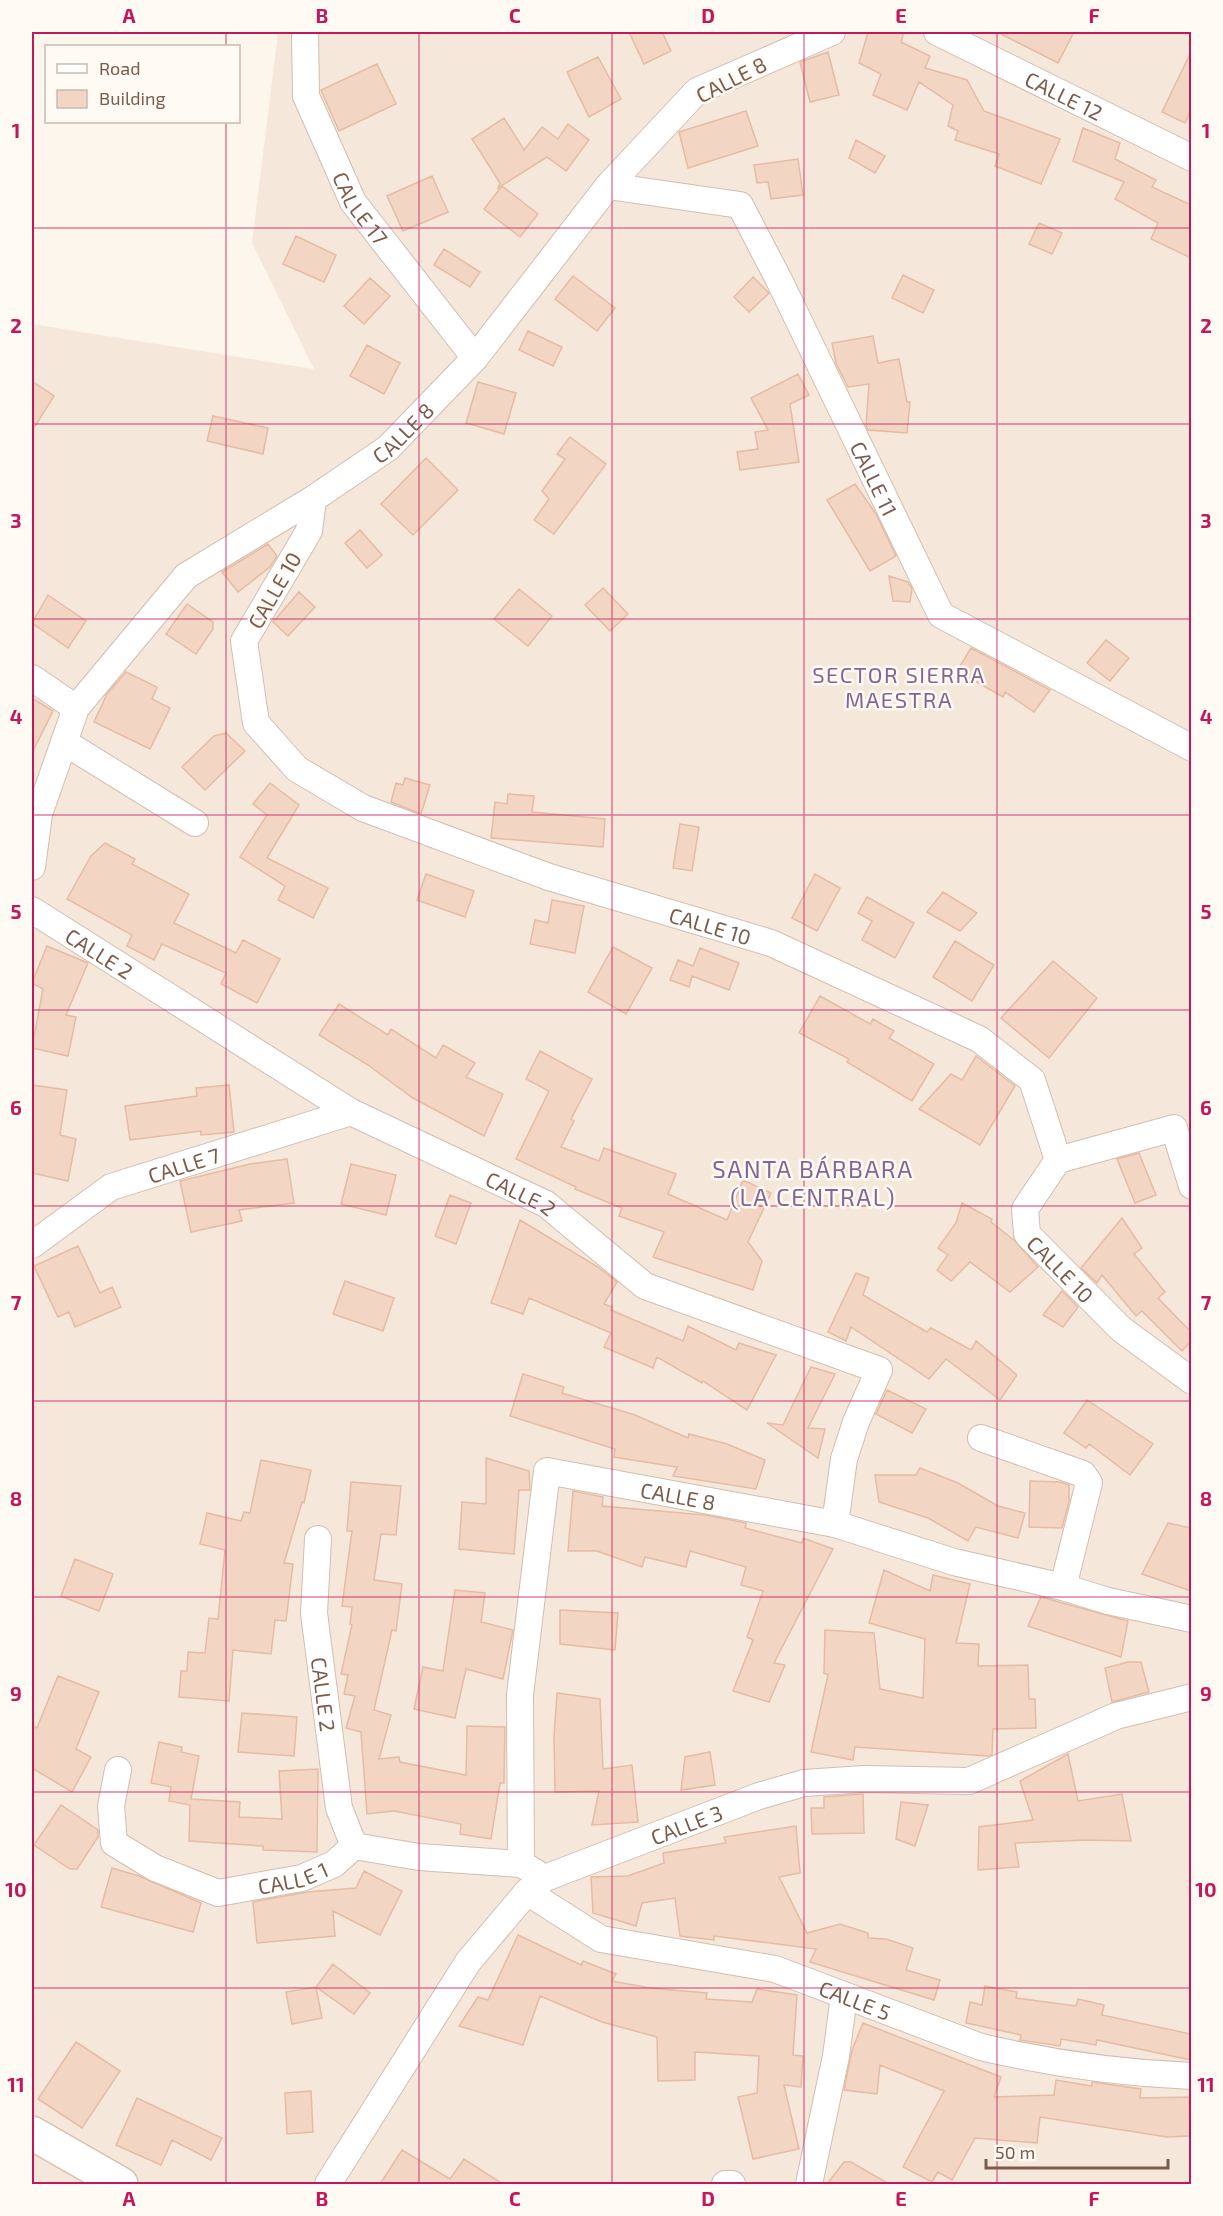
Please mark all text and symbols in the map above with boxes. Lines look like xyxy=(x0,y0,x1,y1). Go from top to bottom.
text: A xyxy=(122,3,136,27)
text: B xyxy=(316,3,328,27)
text: C xyxy=(509,3,521,27)
text: D xyxy=(701,3,715,27)
text: E xyxy=(895,3,907,27)
text: F xyxy=(1088,3,1100,27)
legend xyxy=(45,45,240,123)
street label: CALLE 8 xyxy=(692,51,770,107)
text: Road xyxy=(99,57,140,79)
street label: CALLE 12 xyxy=(1021,65,1107,125)
text: Building xyxy=(99,87,166,109)
text: 1 xyxy=(12,118,20,142)
text: 1 xyxy=(1202,118,1210,142)
street label: CALLE 17 xyxy=(329,168,394,249)
text: 2 xyxy=(10,313,22,337)
text: 2 xyxy=(1200,313,1212,337)
street label: CALLE 8 xyxy=(367,397,438,468)
street label: CALLE 11 xyxy=(846,437,903,520)
text: 3 xyxy=(10,508,22,532)
text: 3 xyxy=(1200,508,1212,532)
street label: CALLE 10 xyxy=(242,547,306,633)
district label: SECTOR SIERRA MAESTRA xyxy=(812,661,986,712)
text: 4 xyxy=(10,704,23,728)
text: 4 xyxy=(1200,704,1213,728)
text: 5 xyxy=(10,899,22,923)
text: 5 xyxy=(1200,899,1212,923)
street label: CALLE 10 xyxy=(667,901,754,949)
street label: CALLE 2 xyxy=(61,922,138,983)
text: 6 xyxy=(10,1095,22,1119)
text: 6 xyxy=(1200,1095,1212,1119)
street label: CALLE 7 xyxy=(145,1141,223,1187)
district label: SANTA BÁRBARA (LA CENTRAL) xyxy=(712,1154,914,1211)
street label: CALLE 2 xyxy=(482,1165,562,1220)
street label: CALLE 10 xyxy=(1023,1230,1100,1307)
text: 7 xyxy=(11,1290,22,1314)
text: 7 xyxy=(1201,1290,1212,1314)
street label: CALLE 8 xyxy=(639,1476,718,1514)
text: 8 xyxy=(10,1486,22,1510)
text: 8 xyxy=(1200,1486,1212,1510)
street label: CALLE 2 xyxy=(307,1655,342,1733)
text: 9 xyxy=(10,1681,22,1705)
text: 9 xyxy=(1200,1681,1212,1705)
street label: CALLE 3 xyxy=(647,1799,726,1849)
street label: CALLE 1 xyxy=(256,1856,332,1898)
text: 10 xyxy=(5,1877,27,1901)
text: 10 xyxy=(1195,1877,1217,1901)
street label: CALLE 5 xyxy=(816,1975,894,2024)
text: 11 xyxy=(7,2072,25,2096)
text: 11 xyxy=(1197,2072,1215,2096)
scale bar xyxy=(986,2132,1168,2170)
text: 50 m xyxy=(995,2141,1035,2163)
text: A xyxy=(122,2186,136,2210)
text: B xyxy=(316,2186,328,2210)
text: C xyxy=(509,2186,521,2210)
text: D xyxy=(701,2186,715,2210)
text: E xyxy=(895,2186,907,2210)
text: F xyxy=(1088,2186,1100,2210)

